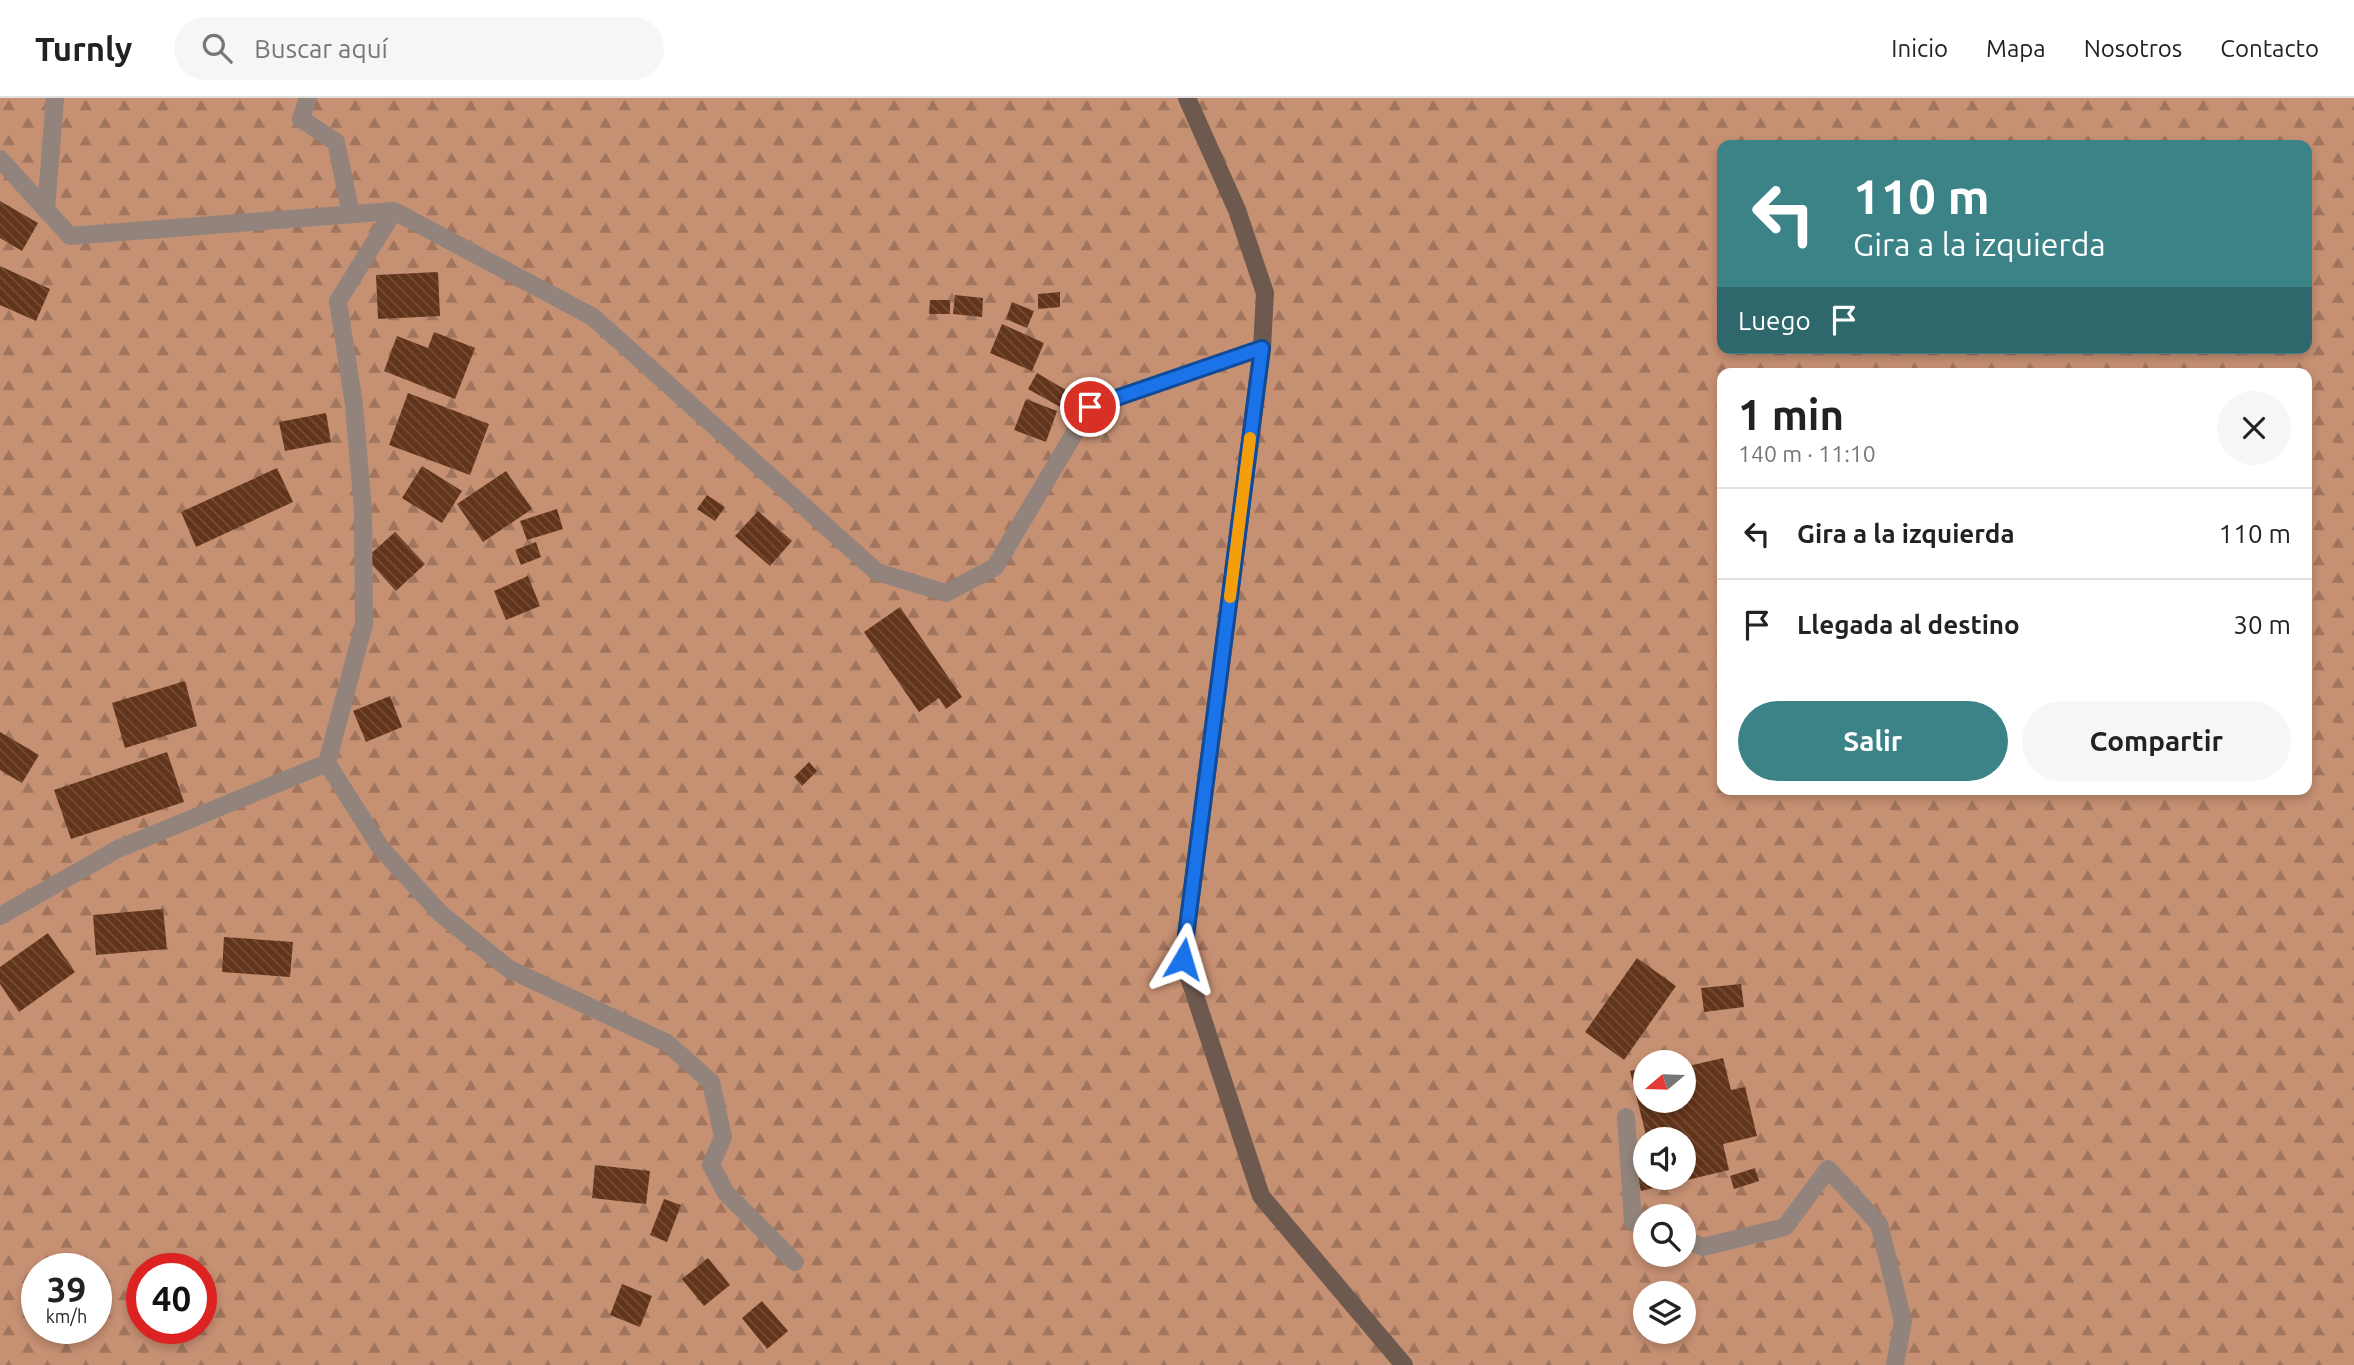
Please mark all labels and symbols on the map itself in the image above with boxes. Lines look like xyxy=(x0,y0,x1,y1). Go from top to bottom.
pin xyxy=(1060,377,1120,437)
position arrow xyxy=(1146,922,1220,996)
north arrow xyxy=(1633,1050,1696,1113)
speed limit sign: 40 xyxy=(126,1253,217,1344)

